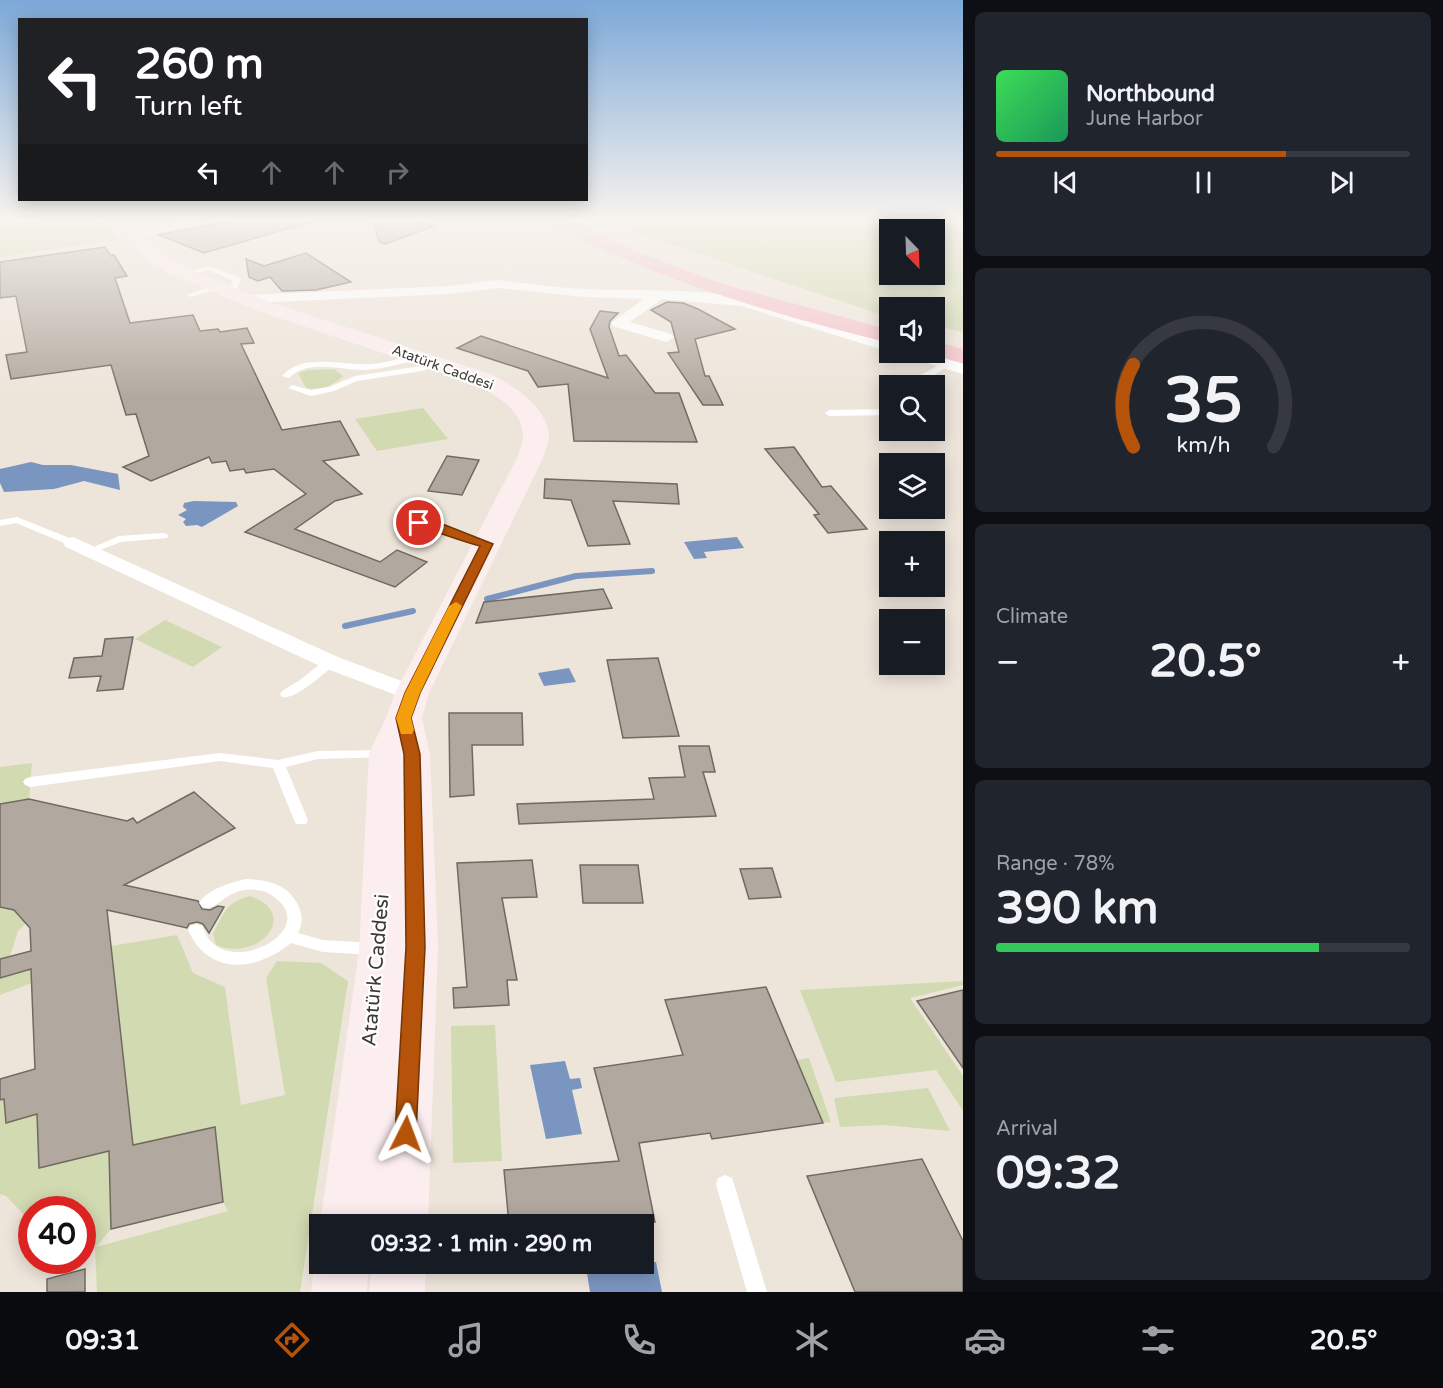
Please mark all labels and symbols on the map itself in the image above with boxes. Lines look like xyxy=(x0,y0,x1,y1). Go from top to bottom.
north arrow xyxy=(879,219,945,285)
street label: Atatürk Caddesi xyxy=(390,341,496,394)
pin xyxy=(393,497,444,548)
street label: Atatürk Caddesi xyxy=(357,893,395,1047)
position arrow xyxy=(374,1102,438,1166)
speed limit sign: 40 xyxy=(18,1196,96,1274)

